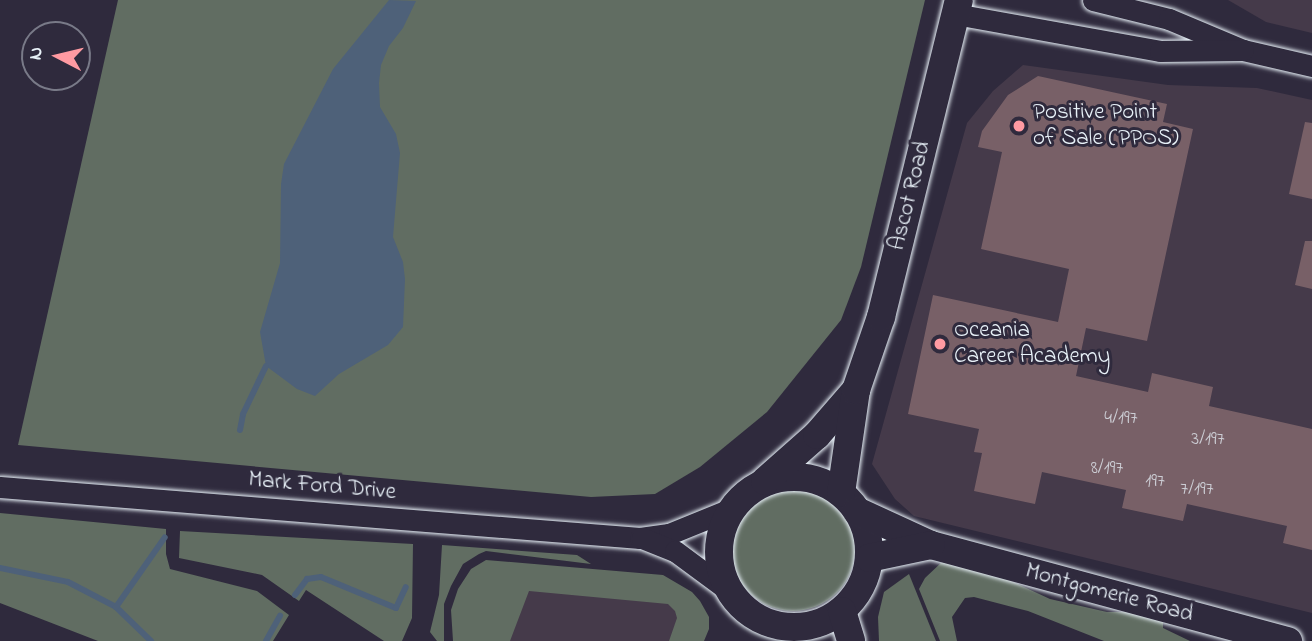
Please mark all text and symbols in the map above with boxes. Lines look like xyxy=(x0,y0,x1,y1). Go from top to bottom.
north arrow xyxy=(21,21,91,91)
text: N xyxy=(22,46,51,62)
place label: Positive Point of Sale (PPOS) xyxy=(1033,99,1179,153)
marker: Positive Point of Sale (PPOS) xyxy=(1011,118,1027,134)
street label: Ascot Road xyxy=(884,139,938,253)
place label: Oceania Career Academy xyxy=(954,317,1110,371)
marker: Oceania Career Academy xyxy=(932,336,948,352)
house number: 4/197 xyxy=(1104,408,1138,430)
house number: 3/197 xyxy=(1191,429,1225,451)
house number: 8/197 xyxy=(1091,458,1123,480)
street label: Mark Ford Drive xyxy=(247,467,397,507)
house number: 197 xyxy=(1145,471,1165,493)
house number: 7/197 xyxy=(1180,479,1214,501)
street label: Montgomerie Road xyxy=(1022,558,1196,630)

